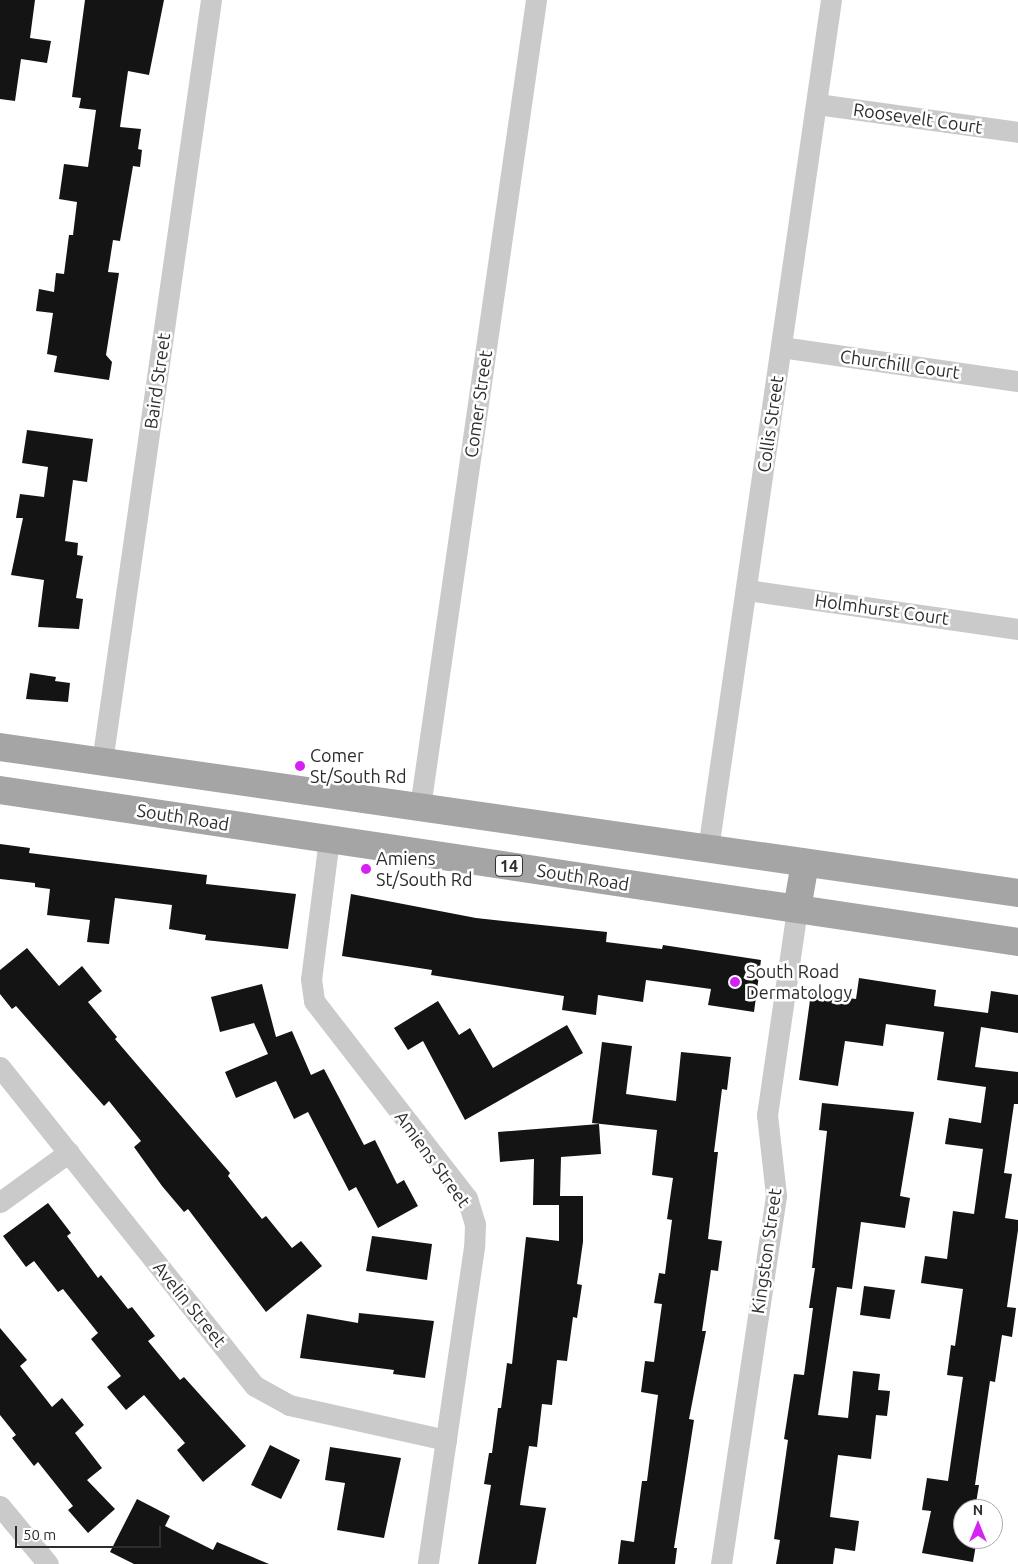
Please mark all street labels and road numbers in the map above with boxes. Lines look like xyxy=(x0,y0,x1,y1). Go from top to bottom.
street label: Roosevelt Court xyxy=(852,98,984,138)
street label: Baird Street xyxy=(140,332,174,430)
street label: Churchill Court xyxy=(839,345,961,383)
street label: Comer Street xyxy=(460,349,496,459)
street label: Collis Street xyxy=(753,374,787,474)
street label: Holmhurst Court xyxy=(813,589,951,629)
street label: South Road xyxy=(135,799,231,835)
road number: 14 xyxy=(494,852,524,879)
street label: South Road xyxy=(535,859,631,895)
street label: Amiens Street xyxy=(391,1107,475,1211)
street label: Kingston Street xyxy=(747,1187,785,1315)
street label: Avelin Street xyxy=(149,1257,231,1351)

